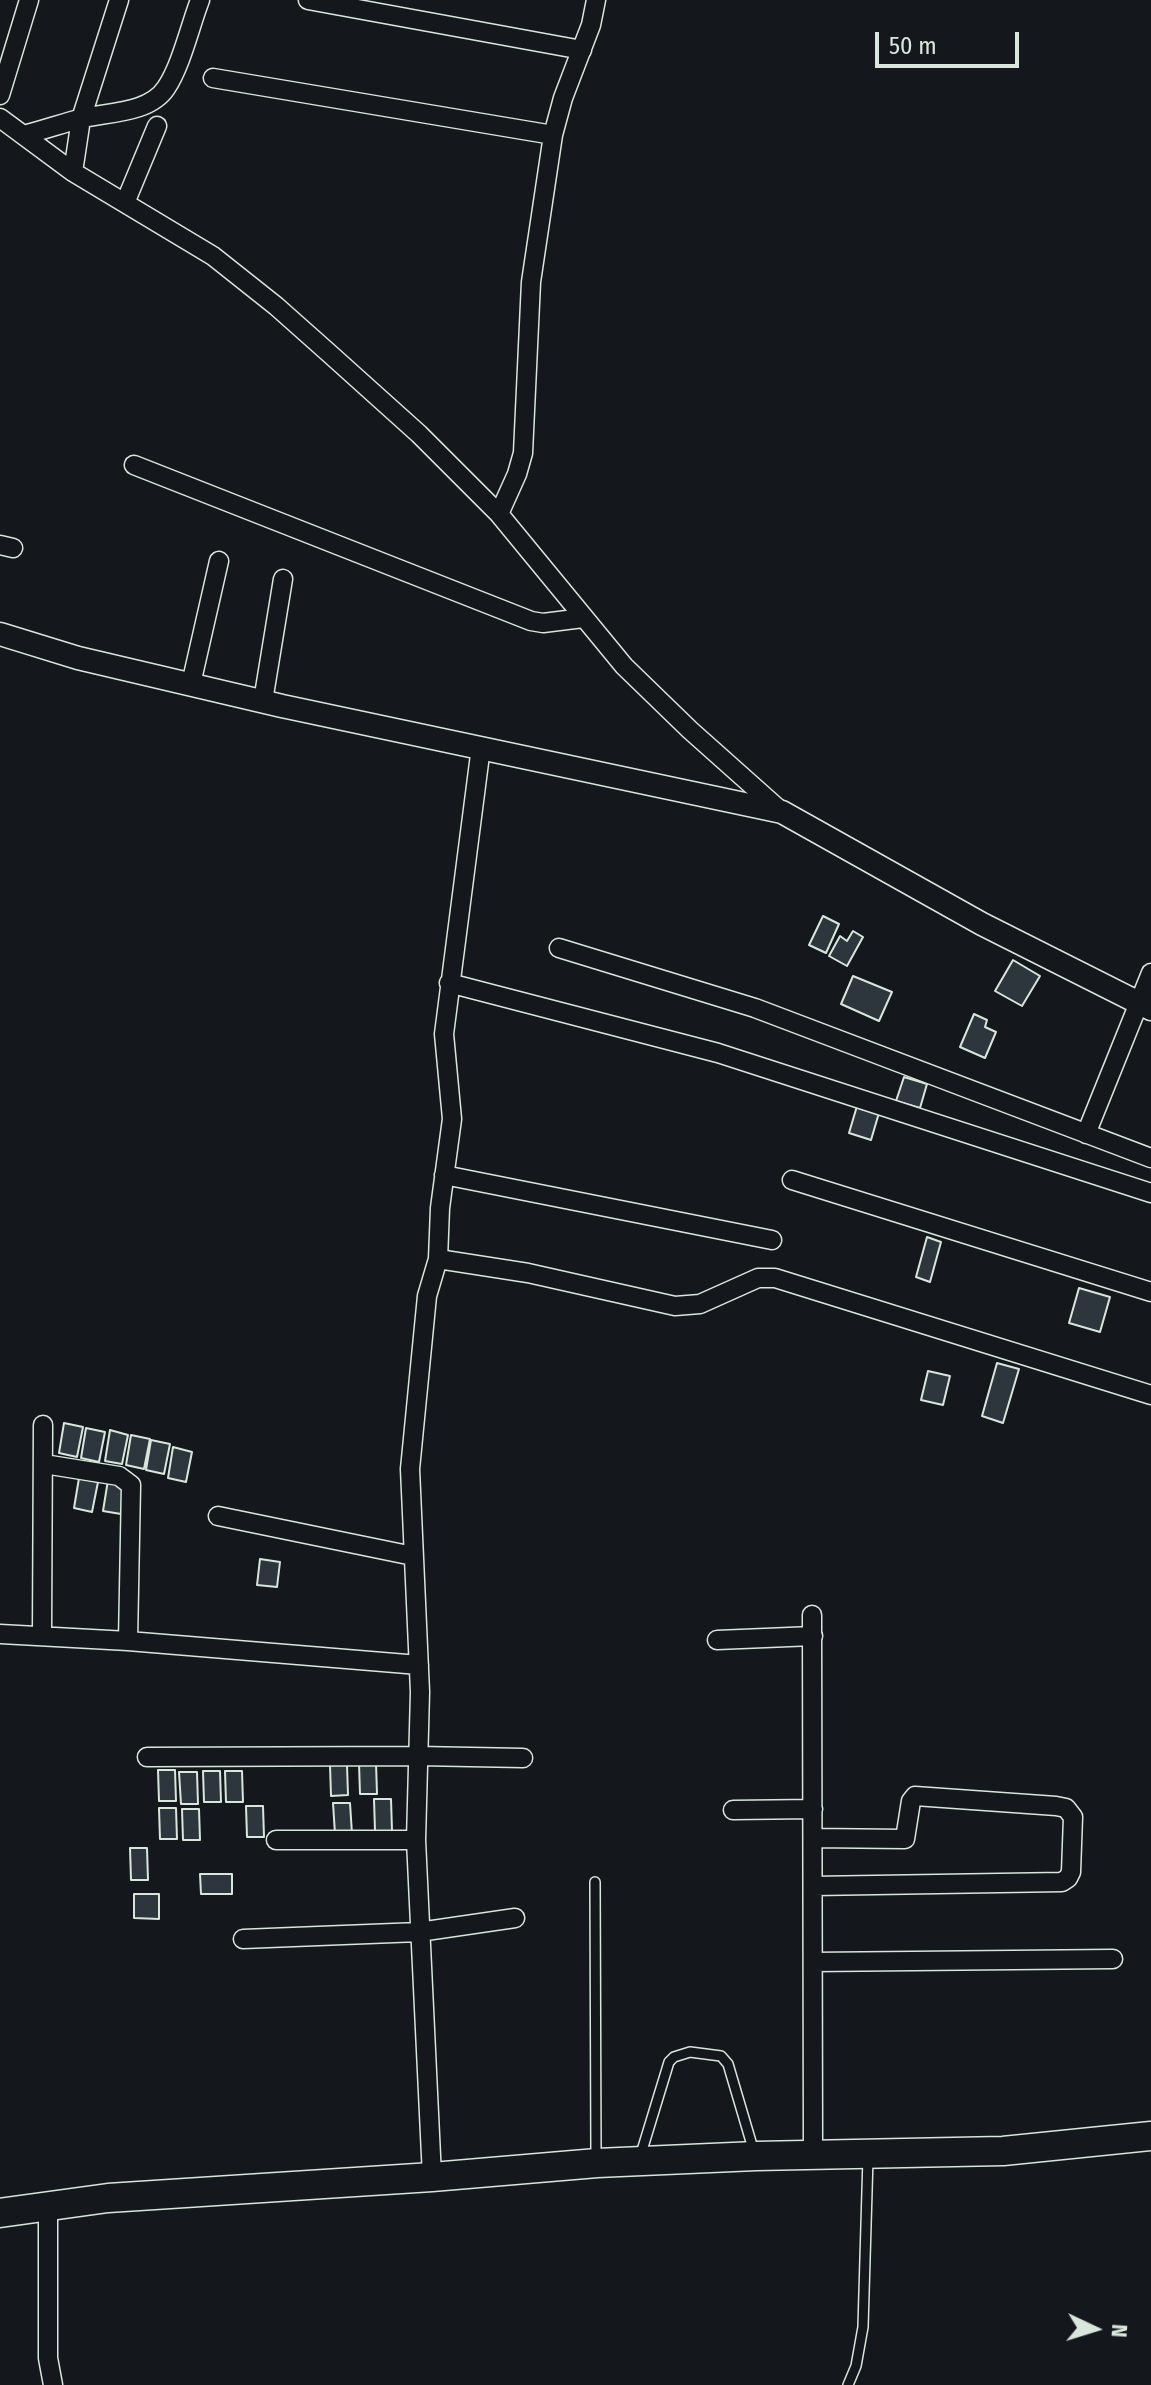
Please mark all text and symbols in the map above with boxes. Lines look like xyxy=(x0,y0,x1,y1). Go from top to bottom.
scale bar xyxy=(879,16,1023,66)
text: 50 m xyxy=(889,32,937,60)
north arrow xyxy=(1055,2289,1135,2369)
text: N xyxy=(1106,2323,1133,2338)

